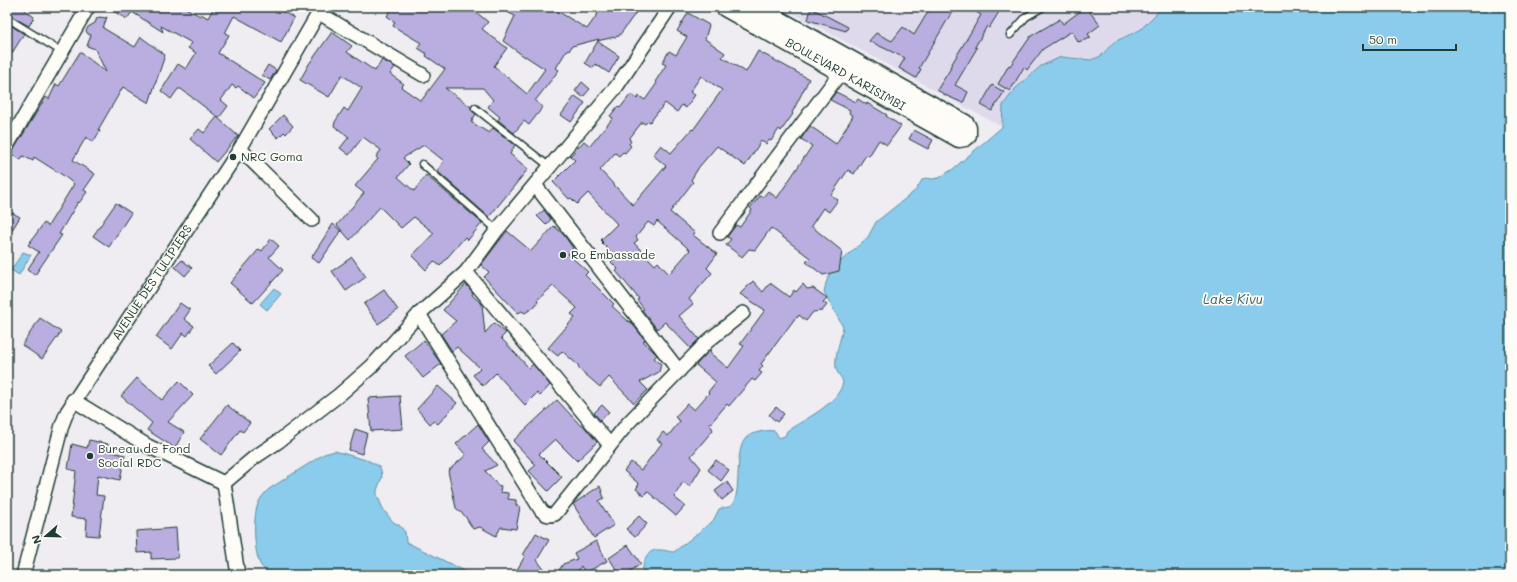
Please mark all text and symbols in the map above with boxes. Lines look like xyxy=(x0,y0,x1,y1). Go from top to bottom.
scale bar xyxy=(1363,26,1456,52)
text: 50 m xyxy=(1369,31,1397,47)
street label: BOULEVARD KARISIMBI xyxy=(783,34,909,114)
place label: NRC Goma xyxy=(241,148,303,164)
marker: NRC Goma xyxy=(228,152,238,162)
street label: AVENUE DES TULIPIERS xyxy=(108,221,195,343)
place label: Ro Embassade xyxy=(571,246,655,262)
marker: Ro Embassade xyxy=(558,250,568,260)
water label: Lake Kivu xyxy=(1203,290,1263,307)
place label: Bureau de Fond Social RDC xyxy=(98,440,191,470)
marker: Bureau de Fond Social RDC xyxy=(85,451,95,461)
north arrow xyxy=(26,516,66,556)
text: N xyxy=(28,533,45,546)

